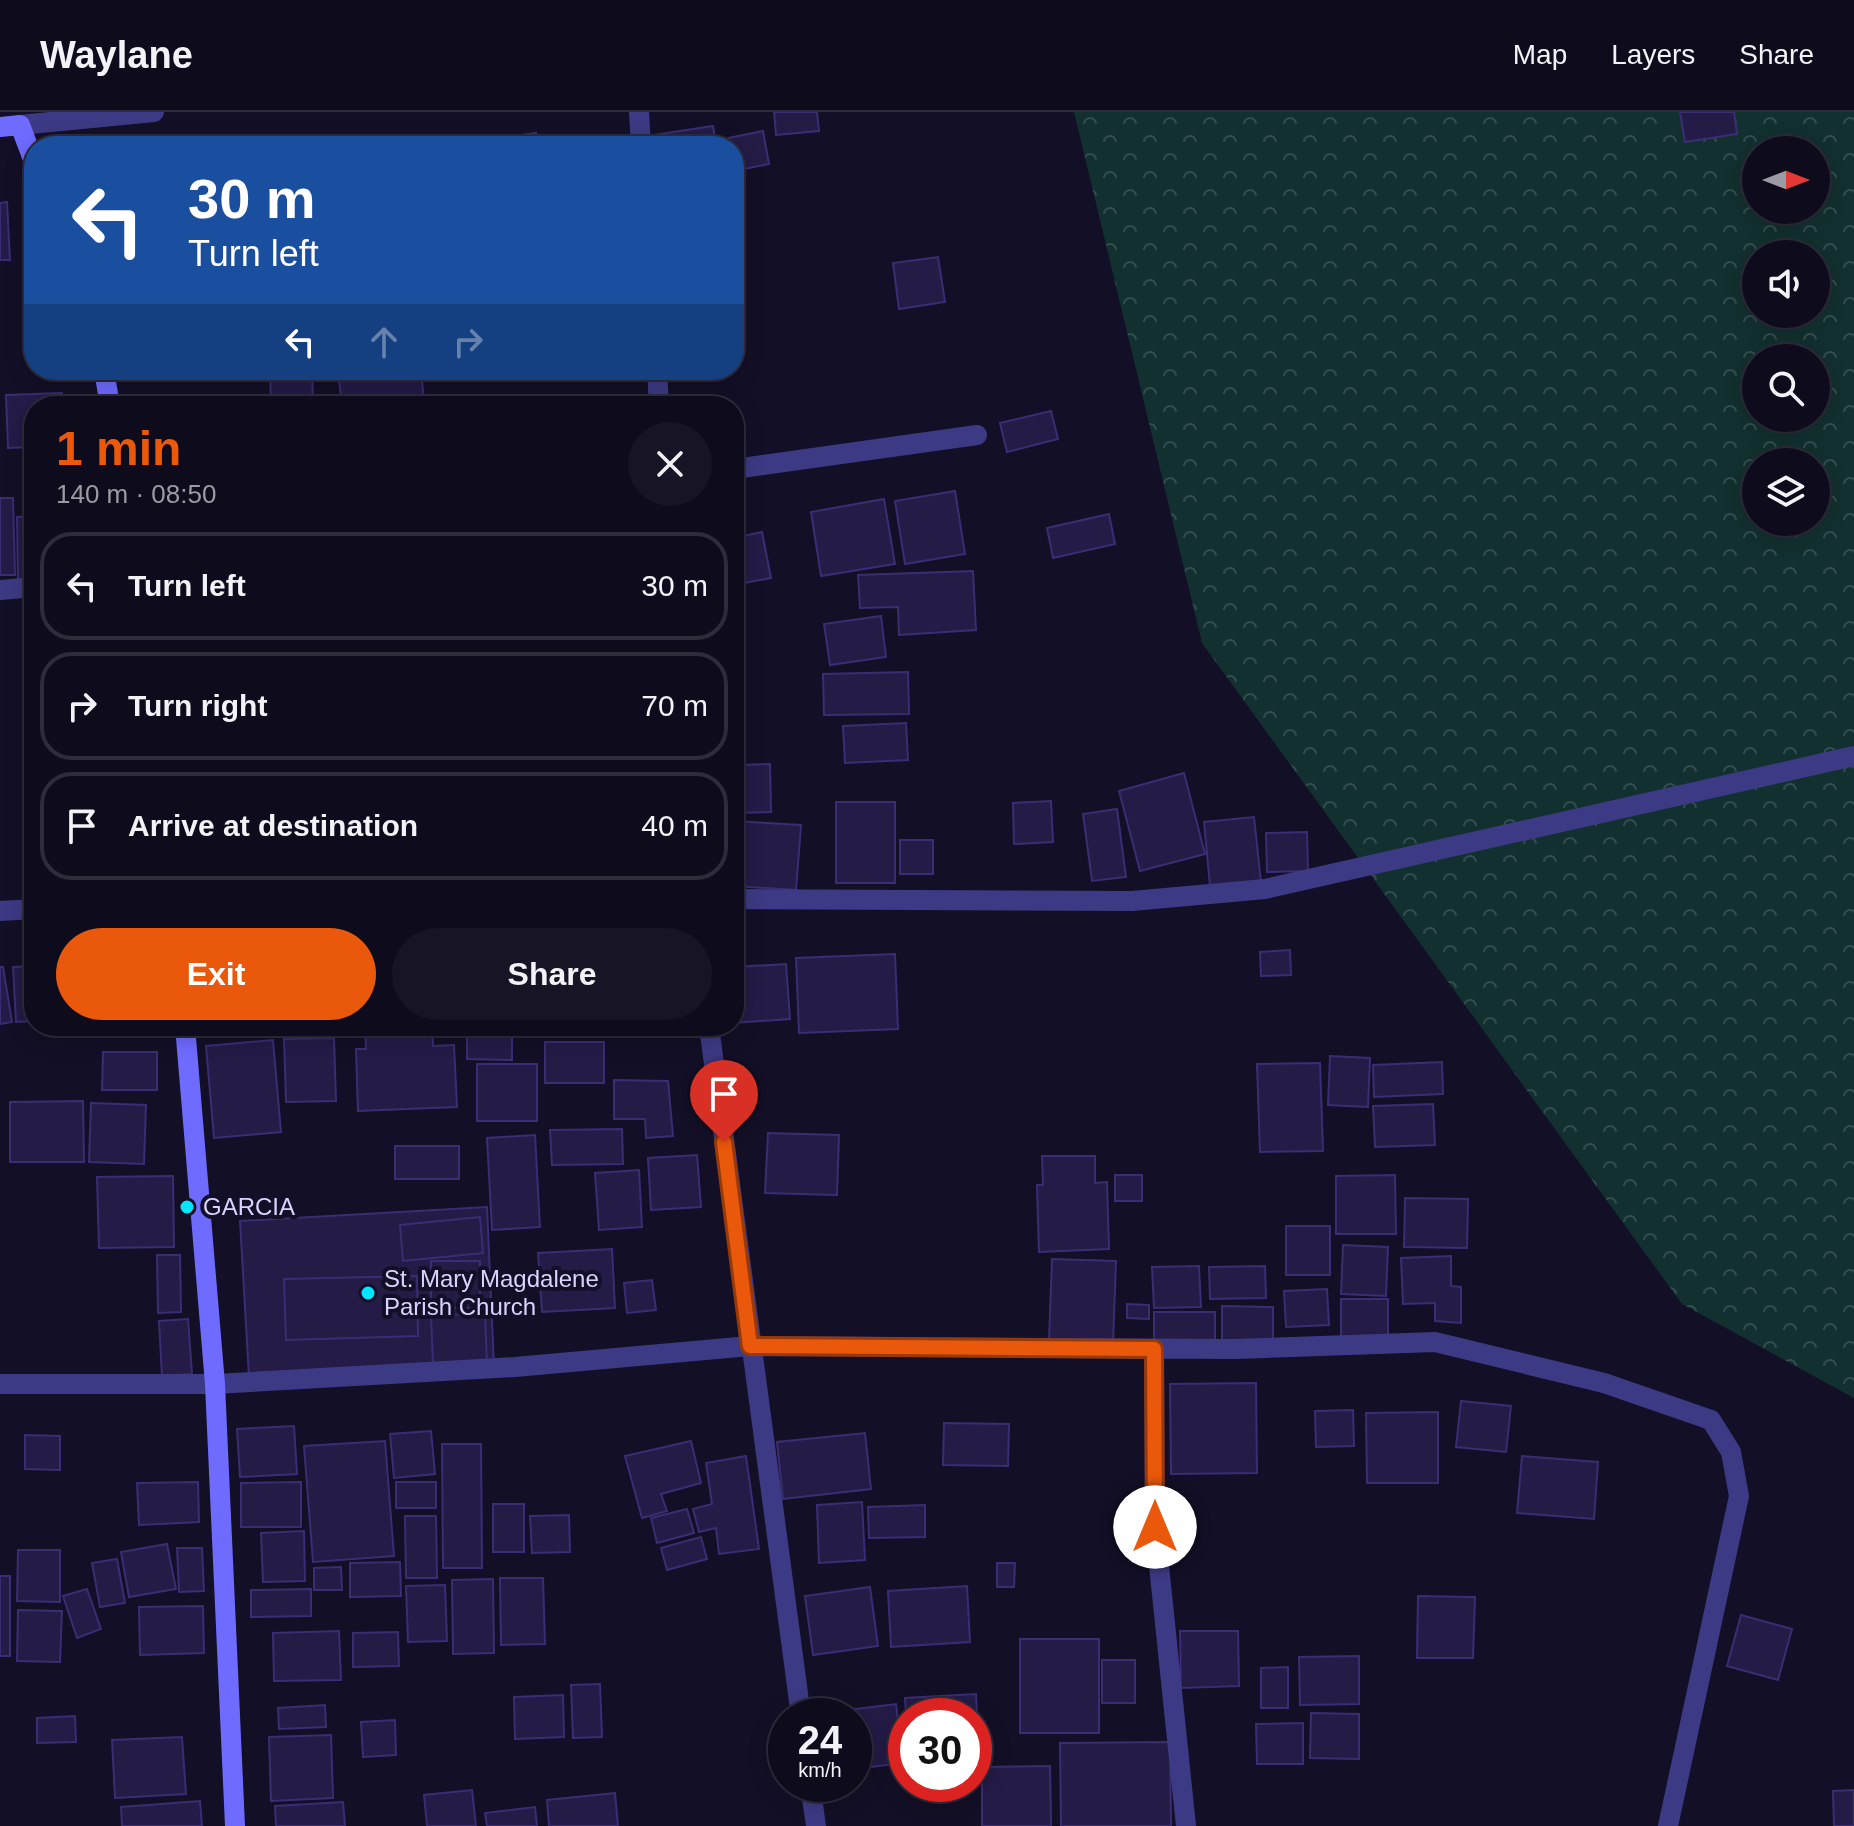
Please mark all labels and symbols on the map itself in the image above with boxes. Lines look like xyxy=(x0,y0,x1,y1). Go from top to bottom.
north arrow xyxy=(1742,136,1830,224)
pin xyxy=(690,1060,758,1142)
place label: GARCIA xyxy=(203,1193,295,1220)
marker: GARCIA xyxy=(178,1198,196,1216)
place label: St. Mary Magdalene Parish Church xyxy=(384,1265,599,1320)
marker: St. Mary Magdalene Parish Church xyxy=(359,1284,377,1302)
position arrow xyxy=(1113,1485,1197,1569)
speed limit sign: 30 xyxy=(888,1698,992,1802)

